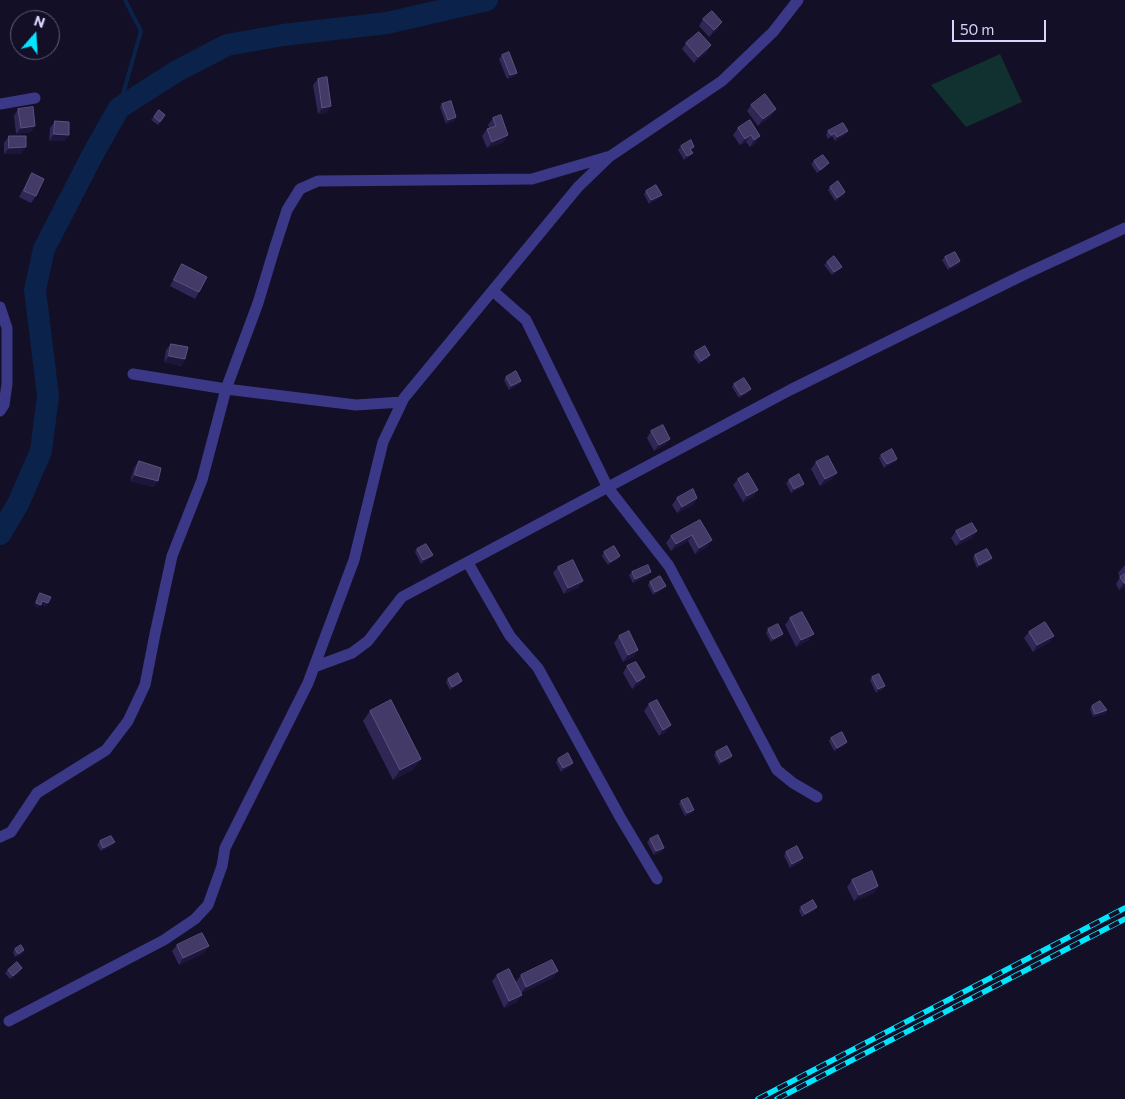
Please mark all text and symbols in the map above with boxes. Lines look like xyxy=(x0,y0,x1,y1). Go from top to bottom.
north arrow xyxy=(10,10,60,60)
scale bar xyxy=(955,10,1049,42)
text: N xyxy=(32,12,47,31)
text: 50 m xyxy=(960,20,994,38)

